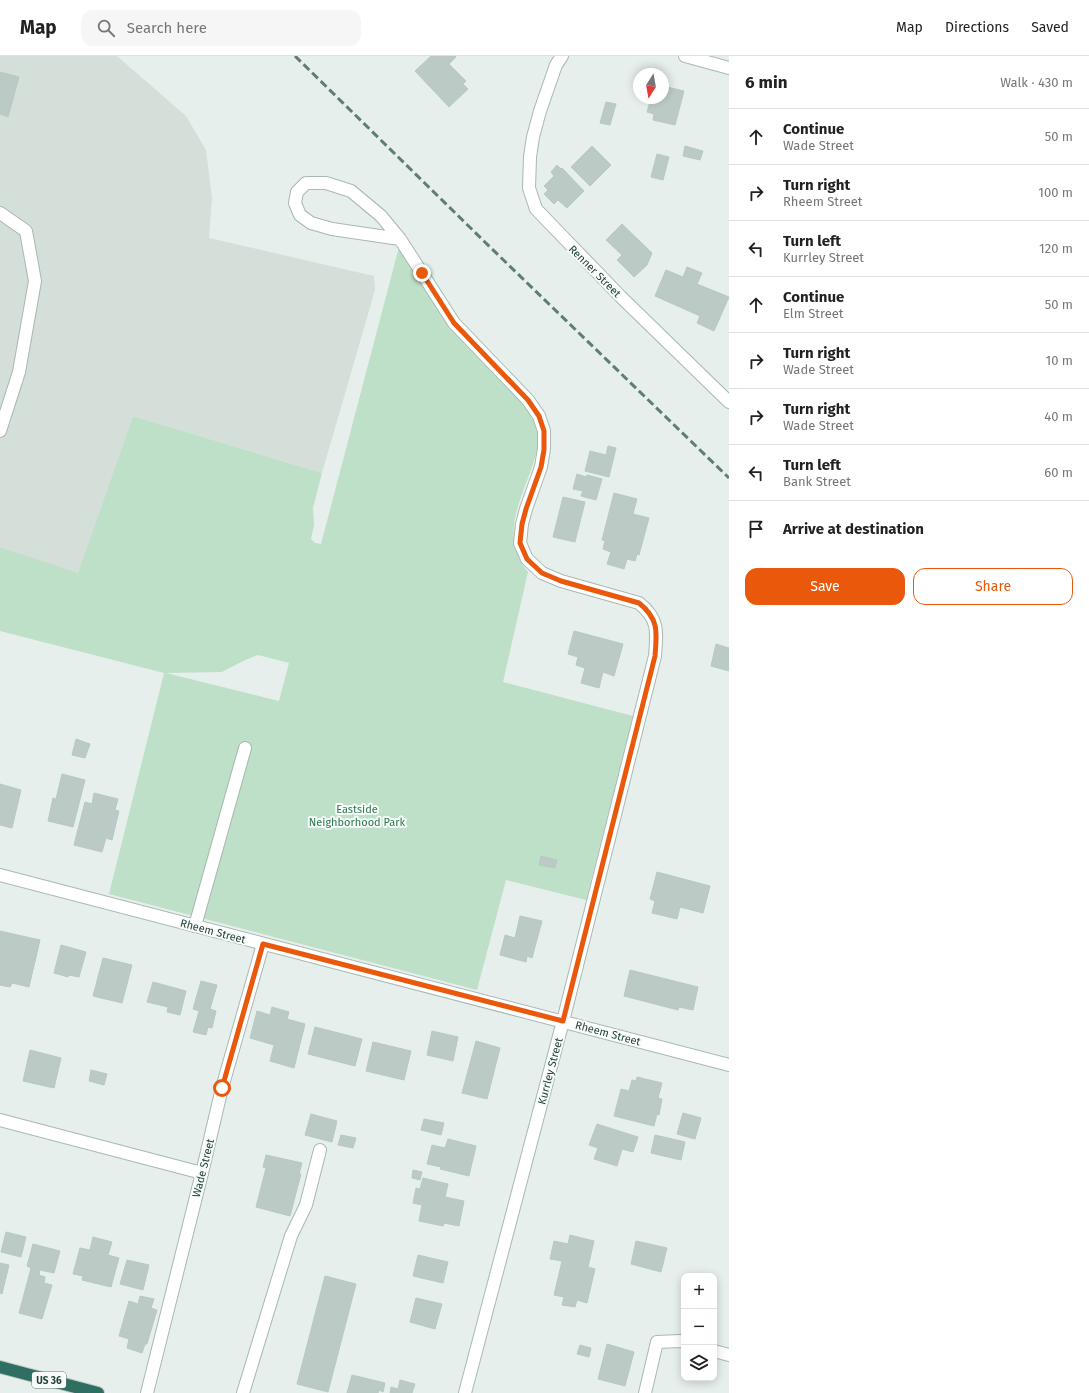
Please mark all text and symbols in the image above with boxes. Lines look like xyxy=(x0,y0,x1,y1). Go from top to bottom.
search box xyxy=(81,10,361,46)
text: Map xyxy=(20,16,57,39)
icon: search xyxy=(95,17,117,39)
text: Search here xyxy=(127,19,207,37)
text: Map xyxy=(896,19,923,36)
text: Directions xyxy=(945,19,1009,36)
text: Saved xyxy=(1031,19,1069,36)
north arrow xyxy=(633,68,669,104)
text: 6 min xyxy=(745,72,788,93)
text: Walk · 430 m xyxy=(1000,75,1073,90)
text: Continue xyxy=(783,120,844,138)
icon: ahead xyxy=(745,126,767,148)
text: 50 m xyxy=(1045,129,1073,144)
text: Wade Street xyxy=(783,138,854,153)
text: Turn right xyxy=(783,176,850,194)
icon: right xyxy=(745,182,767,204)
text: 100 m xyxy=(1038,185,1073,200)
text: Rheem Street xyxy=(783,194,863,209)
text: Turn left xyxy=(783,232,841,250)
icon: left xyxy=(745,238,767,260)
text: 120 m xyxy=(1039,241,1073,256)
street label: Renner Street xyxy=(566,243,623,300)
text: Kurrley Street xyxy=(783,250,864,265)
route end xyxy=(413,264,431,282)
text: Continue xyxy=(783,288,844,306)
icon: ahead xyxy=(745,294,767,316)
text: 50 m xyxy=(1045,297,1073,312)
text: Elm Street xyxy=(783,306,844,321)
text: Turn right xyxy=(783,344,850,362)
icon: right xyxy=(745,350,767,372)
text: 10 m xyxy=(1046,353,1073,368)
text: Wade Street xyxy=(783,362,854,377)
text: Turn right xyxy=(783,400,850,418)
icon: right xyxy=(745,406,767,428)
text: 40 m xyxy=(1044,409,1073,424)
text: Wade Street xyxy=(783,418,854,433)
text: Turn left xyxy=(783,456,841,474)
icon: left xyxy=(745,462,767,484)
text: 60 m xyxy=(1044,465,1073,480)
text: Bank Street xyxy=(783,474,851,489)
icon: arrive xyxy=(745,518,767,540)
text: Arrive at destination xyxy=(783,520,924,538)
button: Save xyxy=(745,568,905,605)
button: Share xyxy=(913,568,1073,605)
park label: Eastside Neighborhood Park xyxy=(309,803,406,829)
street label: Rheem Street xyxy=(179,916,247,946)
street label: Rheem Street xyxy=(574,1018,642,1048)
street label: Kurrley Street xyxy=(535,1036,566,1106)
route start xyxy=(213,1079,231,1097)
street label: Wade Street xyxy=(190,1137,217,1199)
map controls xyxy=(681,1273,717,1381)
button: + xyxy=(681,1273,717,1309)
button: − xyxy=(681,1309,717,1345)
button: layers xyxy=(681,1345,717,1381)
road number: US 36 xyxy=(32,1372,66,1388)

